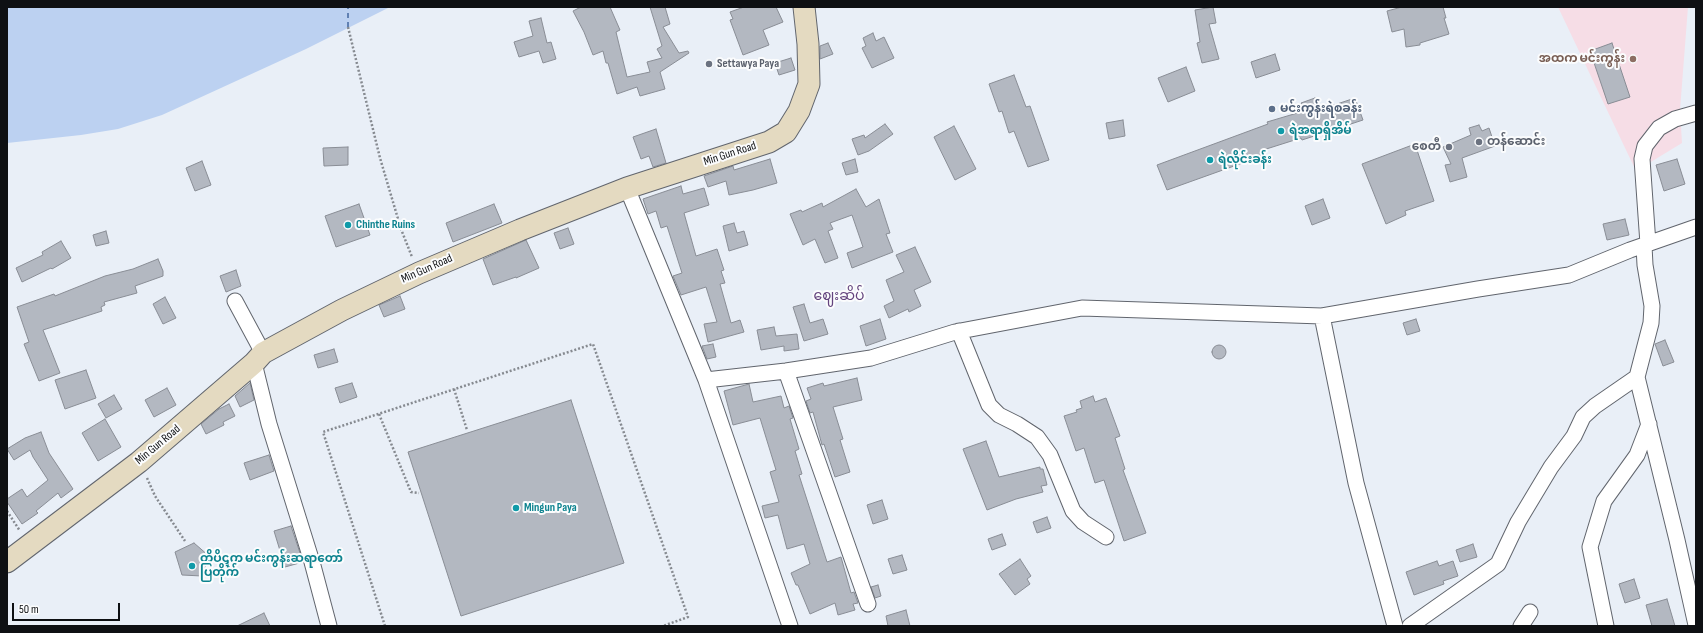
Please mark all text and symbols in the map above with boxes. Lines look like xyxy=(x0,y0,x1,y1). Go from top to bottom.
place label: အထက မင်းကွန်း xyxy=(1539,52,1625,66)
marker: အထက မင်းကွန်း xyxy=(1628,54,1638,64)
place label: Settawya Paya xyxy=(717,57,779,71)
marker: Settawya Paya xyxy=(704,59,714,69)
place label: မင်းကွန်းရဲစခန်း xyxy=(1280,102,1362,116)
marker: မင်းကွန်းရဲစခန်း xyxy=(1267,104,1277,114)
place label: ရဲအရာရှိအိမ် xyxy=(1289,124,1352,138)
marker: ရဲအရာရှိအိမ် xyxy=(1276,126,1286,136)
place label: တန်ဆောင်း xyxy=(1487,135,1545,149)
marker: တန်ဆောင်း xyxy=(1474,137,1484,147)
street label: Min Gun Road xyxy=(702,139,758,169)
place label: စေတီ xyxy=(1412,140,1441,154)
marker: စေတီ xyxy=(1444,142,1454,152)
place label: ရဲလိုင်းခန်း xyxy=(1218,153,1272,167)
marker: ရဲလိုင်းခန်း xyxy=(1205,155,1215,165)
place label: Chinthe Ruins xyxy=(356,218,415,232)
marker: Chinthe Ruins xyxy=(343,220,353,230)
street label: Min Gun Road xyxy=(399,251,455,287)
district label: ဈေးဆိပ် xyxy=(814,288,864,304)
street label: Min Gun Road xyxy=(133,422,183,468)
place label: Mingun Paya xyxy=(524,501,577,515)
marker: Mingun Paya xyxy=(511,503,521,513)
place label: တိပိဋက မင်းကွန်းဆရာတော် ပြတိုက် xyxy=(200,552,343,580)
marker: တိပိဋက မင်းကွန်းဆရာတော် ပြတိုက် xyxy=(187,561,197,571)
scale bar xyxy=(14,595,122,621)
text: 50 m xyxy=(19,602,39,617)

